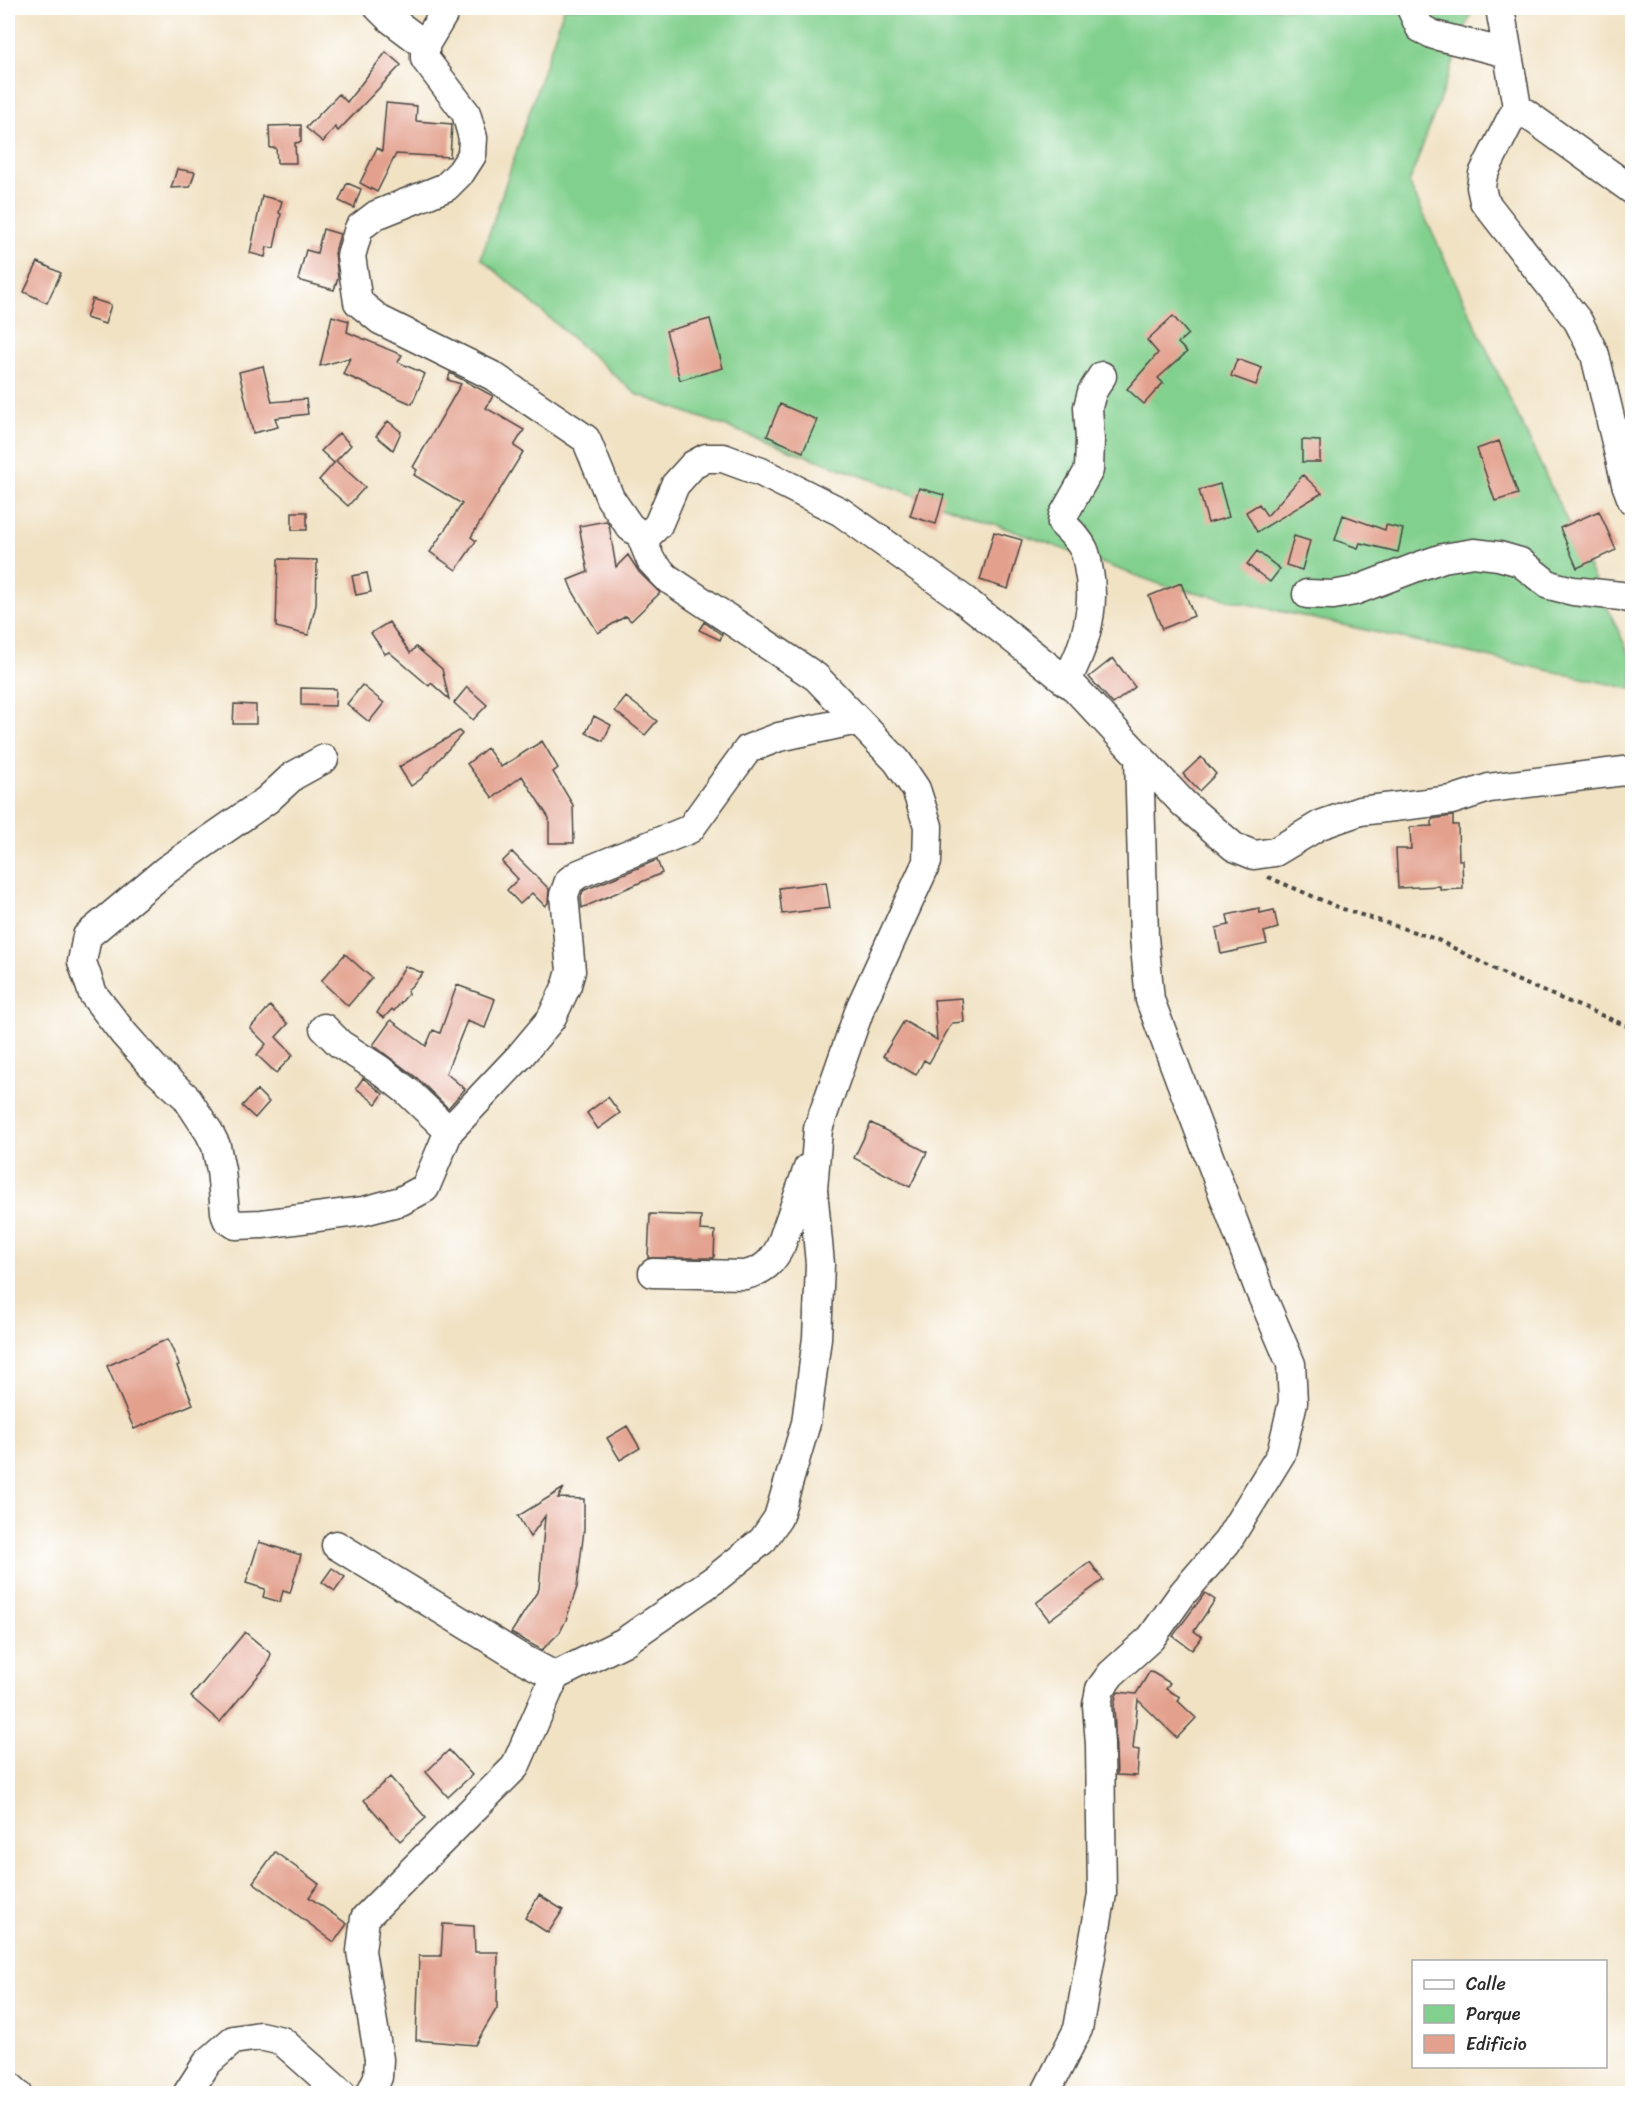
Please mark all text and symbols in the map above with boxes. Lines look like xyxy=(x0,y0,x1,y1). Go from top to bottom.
legend xyxy=(1412,1960,1607,2068)
text: Calle xyxy=(1466,1968,1506,2000)
text: Parque xyxy=(1466,1998,1521,2030)
text: Edificio xyxy=(1466,2028,1527,2060)

